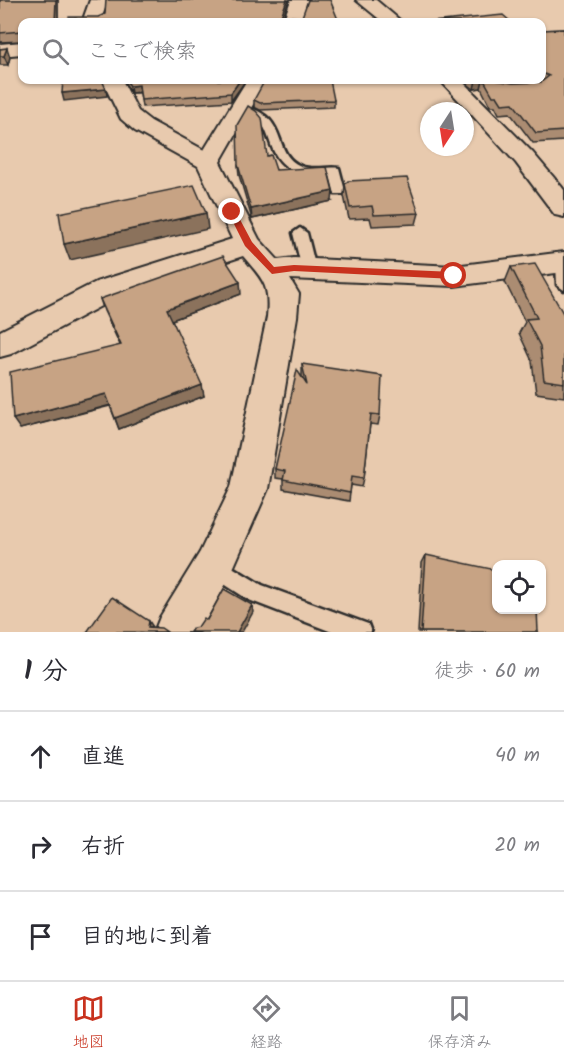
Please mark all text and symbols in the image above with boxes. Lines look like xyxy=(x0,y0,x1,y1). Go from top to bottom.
search box xyxy=(18,18,546,84)
icon: search xyxy=(39,35,72,68)
text: ここで検索 xyxy=(87,35,197,70)
north arrow xyxy=(420,102,474,156)
route end xyxy=(218,198,244,224)
route start xyxy=(440,262,466,288)
map controls xyxy=(492,560,546,614)
button: locate xyxy=(492,560,546,614)
text: 1 分 xyxy=(24,651,68,693)
text: 徒歩 · 60 m xyxy=(434,656,540,688)
icon: ahead xyxy=(24,740,57,773)
text: 直進 xyxy=(81,740,125,775)
text: 40 m xyxy=(495,740,540,772)
icon: right xyxy=(24,830,57,863)
text: 右折 xyxy=(81,830,125,865)
text: 20 m xyxy=(494,830,540,862)
icon: arrive xyxy=(24,920,57,953)
text: 目的地に到着 xyxy=(81,920,213,955)
tab: 地図 xyxy=(72,992,105,1055)
tab: 経路 xyxy=(250,992,283,1055)
tab: 保存済み xyxy=(428,992,492,1055)

